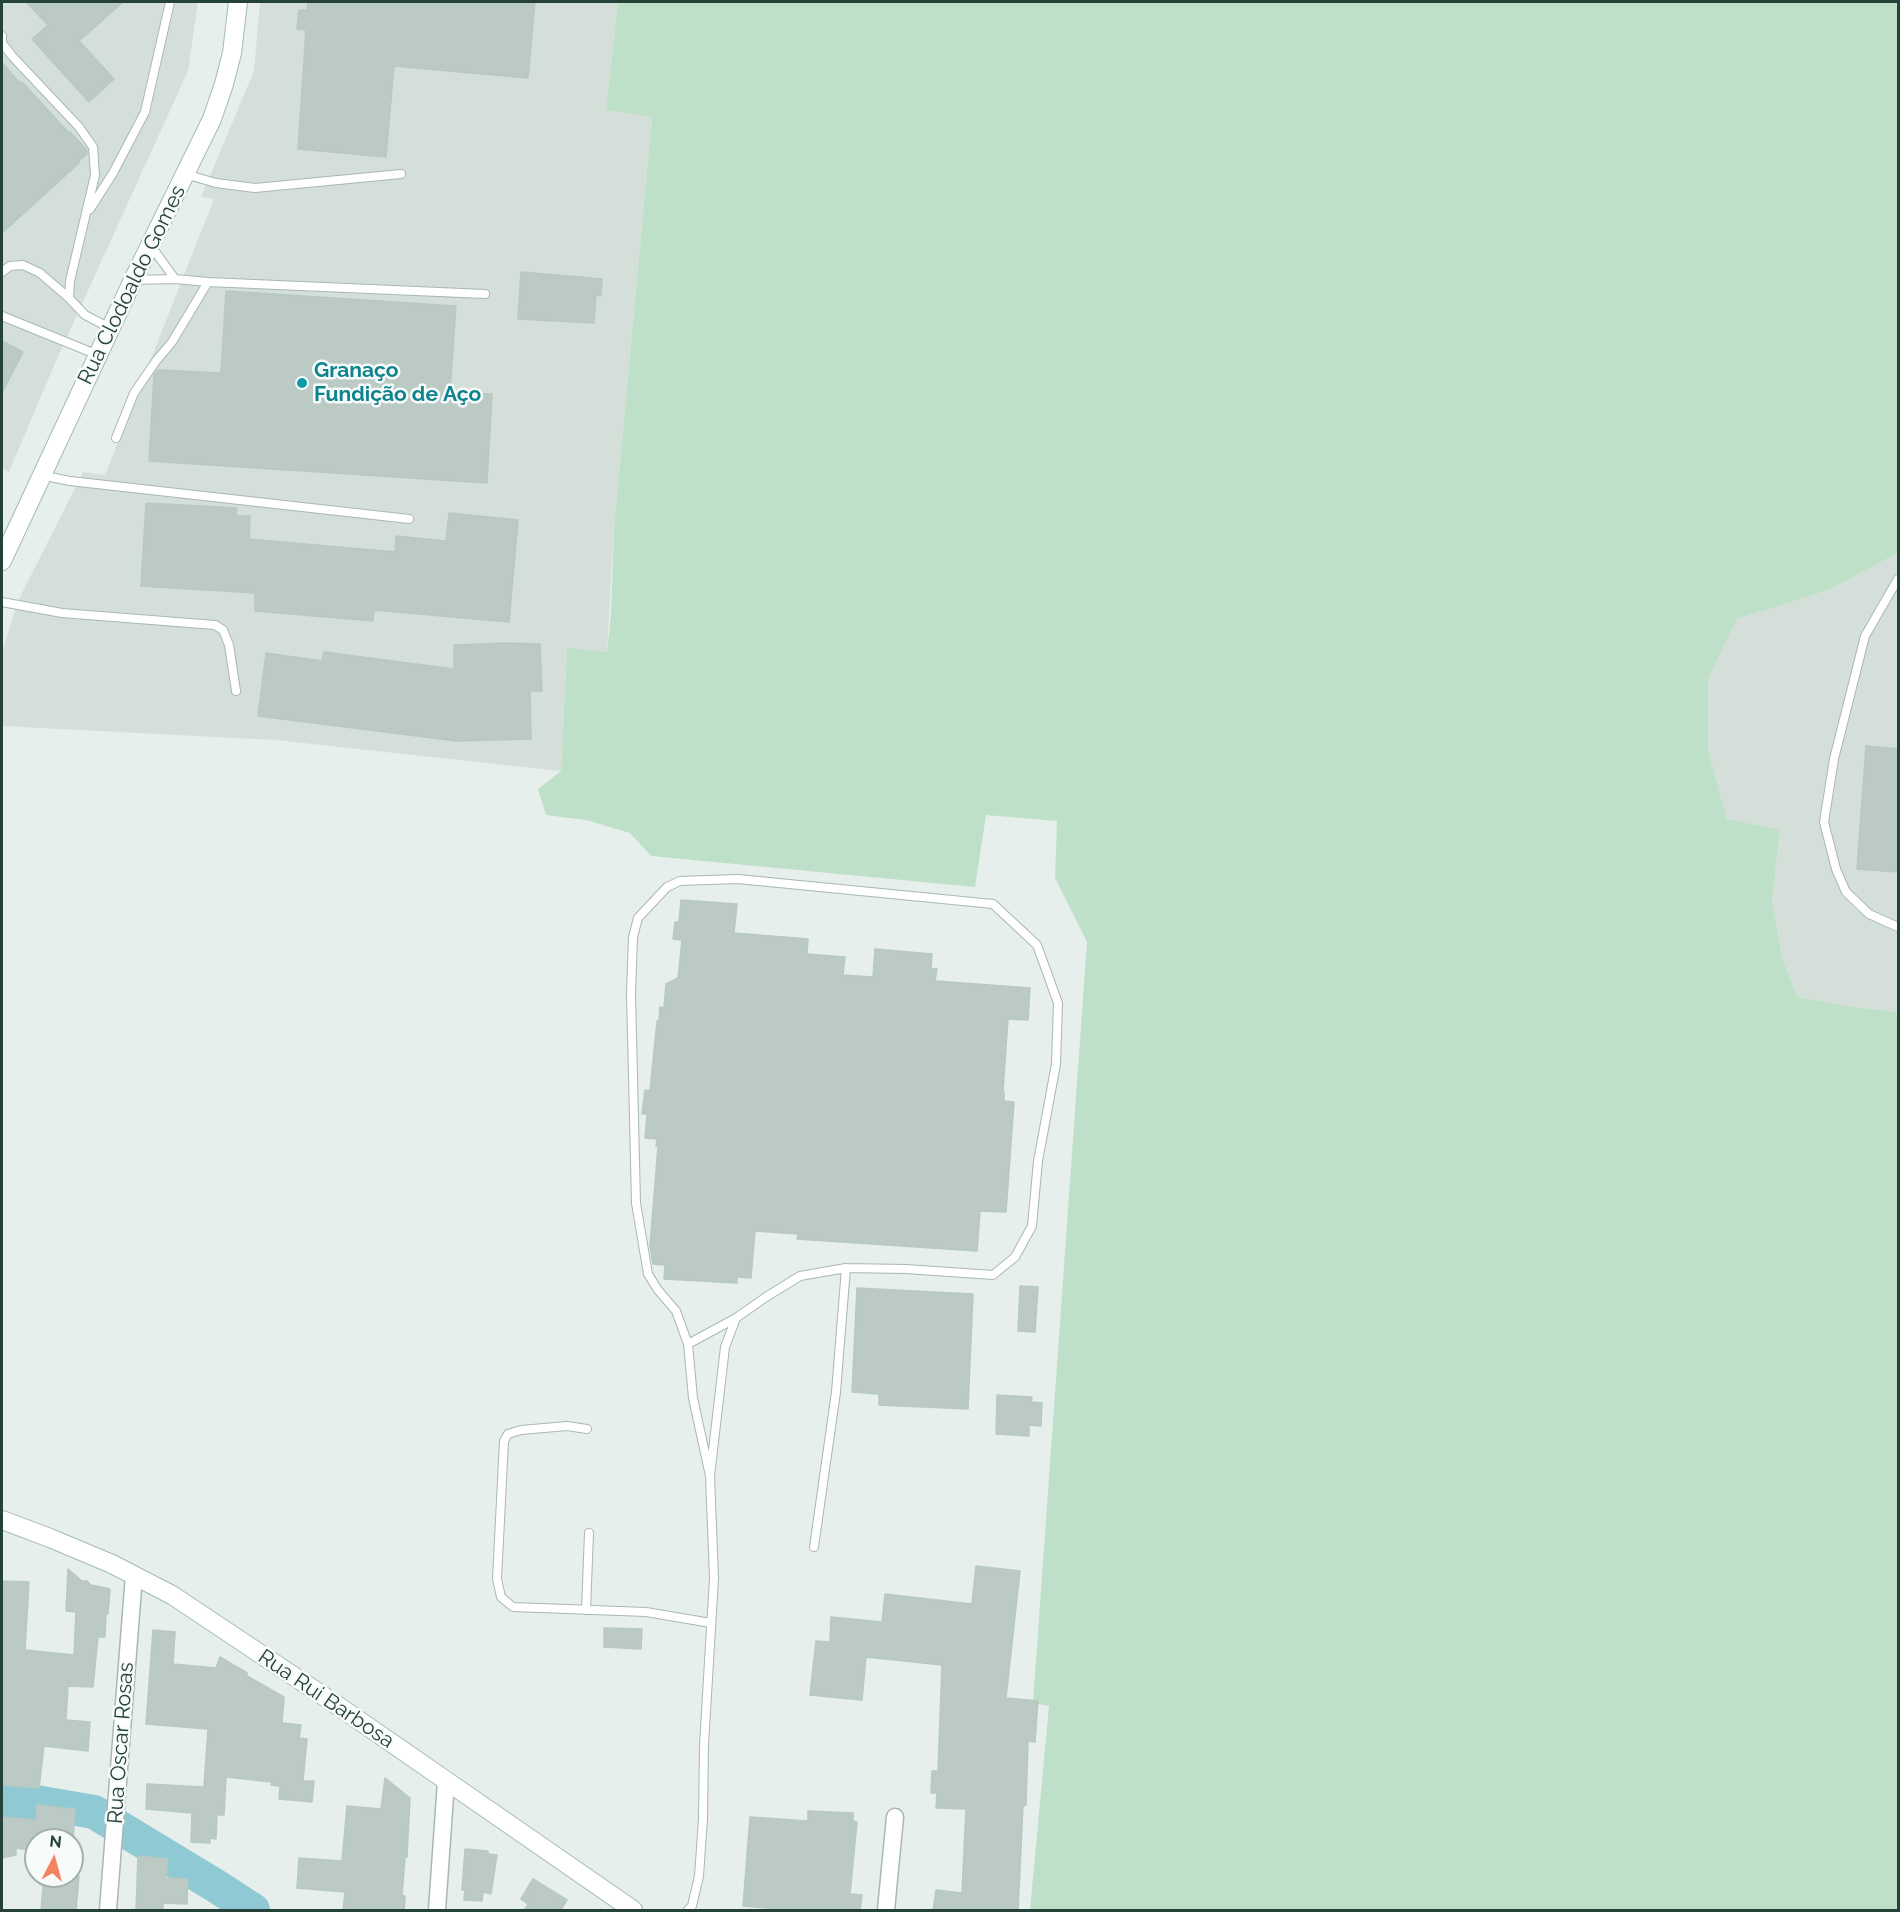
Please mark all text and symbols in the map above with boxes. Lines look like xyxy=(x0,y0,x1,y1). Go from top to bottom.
street label: Rua Clodoaldo Gomes xyxy=(73,181,191,389)
place label: Granaço Fundição de Aço xyxy=(314,358,481,408)
marker: Granaço Fundição de Aço xyxy=(295,376,309,390)
street label: Rua Rui Barbosa xyxy=(253,1644,399,1754)
street label: Rua Oscar Rosas xyxy=(103,1661,139,1825)
north arrow xyxy=(24,1828,84,1888)
text: N xyxy=(49,1832,63,1852)

